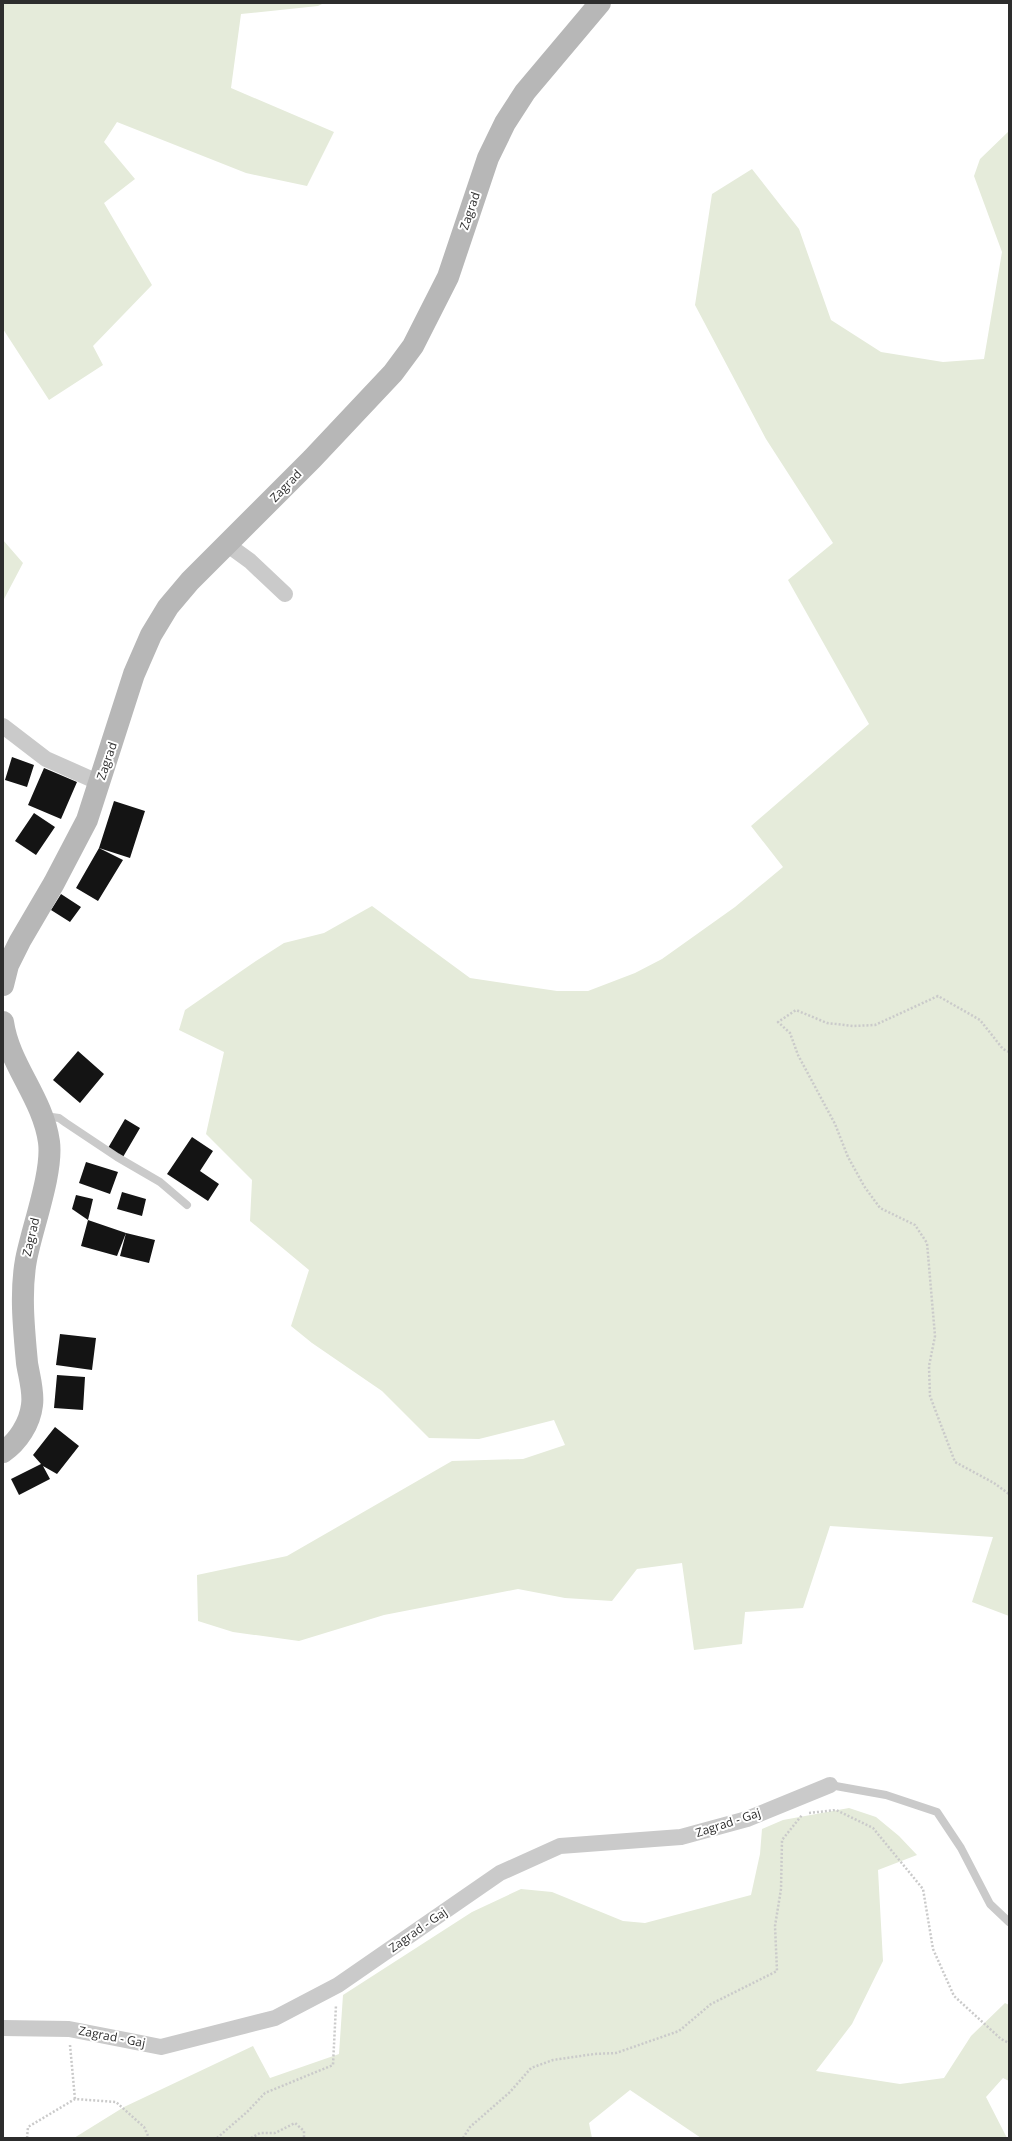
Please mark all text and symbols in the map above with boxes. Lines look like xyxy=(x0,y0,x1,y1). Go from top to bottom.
street label: Zagrad xyxy=(455,190,484,232)
street label: Zagrad xyxy=(266,466,305,506)
street label: Zagrad xyxy=(92,740,121,782)
street label: Zagrad xyxy=(18,1216,43,1258)
street label: Zagrad - Gaj xyxy=(693,1804,763,1841)
street label: Zagrad - Gaj xyxy=(385,1903,450,1956)
street label: Zagrad - Gaj xyxy=(77,2022,147,2051)

